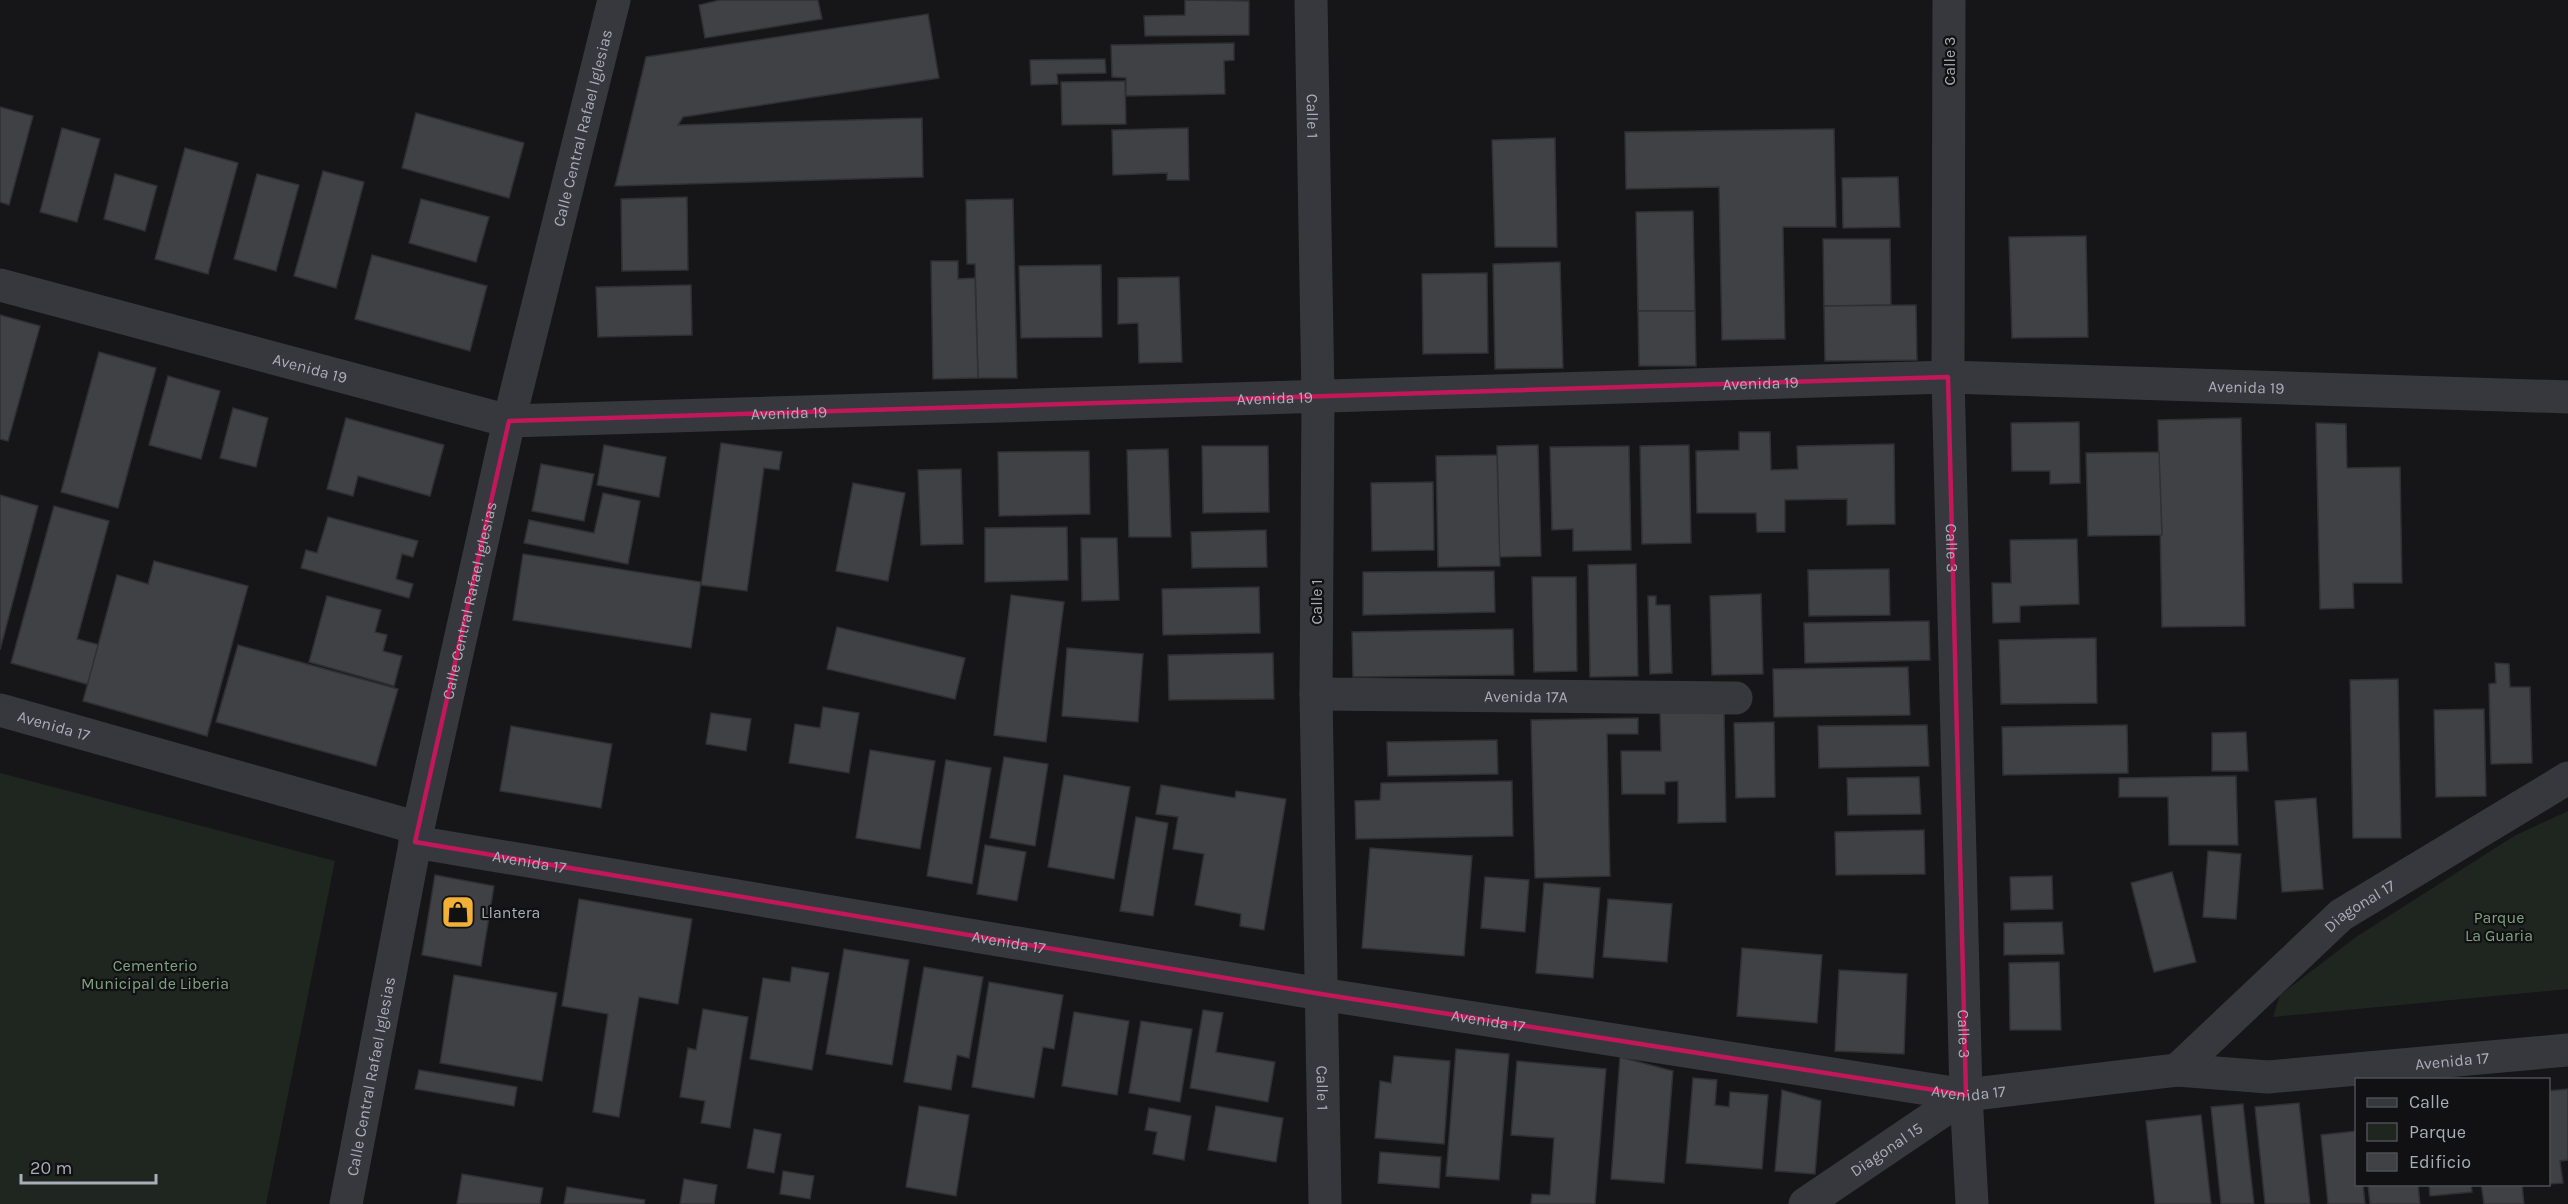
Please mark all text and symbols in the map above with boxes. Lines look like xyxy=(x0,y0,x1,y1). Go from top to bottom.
street label: Calle Central Rafael Iglesias xyxy=(549,28,616,228)
street label: Calle 3 xyxy=(1940,36,1959,86)
street label: Calle 1 xyxy=(1303,93,1322,139)
street label: Avenida 19 xyxy=(271,349,349,387)
street label: Avenida 19 xyxy=(1722,373,1799,394)
street label: Avenida 19 xyxy=(2208,376,2285,398)
street label: Avenida 19 xyxy=(1236,387,1313,409)
street label: Avenida 19 xyxy=(751,402,827,424)
street label: Calle Central Rafael Iglesias xyxy=(438,500,501,701)
street label: Calle 3 xyxy=(1942,523,1962,573)
street label: Calle 1 xyxy=(1307,580,1326,624)
street label: Avenida 17A xyxy=(1484,687,1568,706)
street label: Avenida 17 xyxy=(15,706,93,745)
street label: Avenida 17 xyxy=(491,846,568,877)
street label: Diagonal 17 xyxy=(2320,875,2399,936)
shop icon: Llantera xyxy=(440,894,476,930)
place label: Llantera xyxy=(481,903,540,922)
park label: Parque La Guaria xyxy=(2465,908,2533,945)
street label: Avenida 17 xyxy=(970,927,1047,958)
park label: Cementerio Municipal de Liberia xyxy=(81,956,229,993)
street label: Calle Central Rafael Iglesias xyxy=(343,975,399,1178)
street label: Avenida 17 xyxy=(1450,1006,1527,1036)
street label: Calle 3 xyxy=(1954,1009,1974,1059)
street label: Avenida 17 xyxy=(2414,1048,2490,1074)
street label: Calle 1 xyxy=(1313,1065,1332,1111)
legend xyxy=(2355,1078,2550,1186)
street label: Avenida 17 xyxy=(1930,1081,2007,1105)
text: Calle xyxy=(2409,1091,2449,1113)
street label: Diagonal 15 xyxy=(1847,1118,1926,1181)
text: Parque xyxy=(2409,1121,2466,1143)
scale bar xyxy=(21,1147,156,1185)
text: Edificio xyxy=(2409,1151,2471,1173)
text: 20 m xyxy=(30,1157,72,1179)

